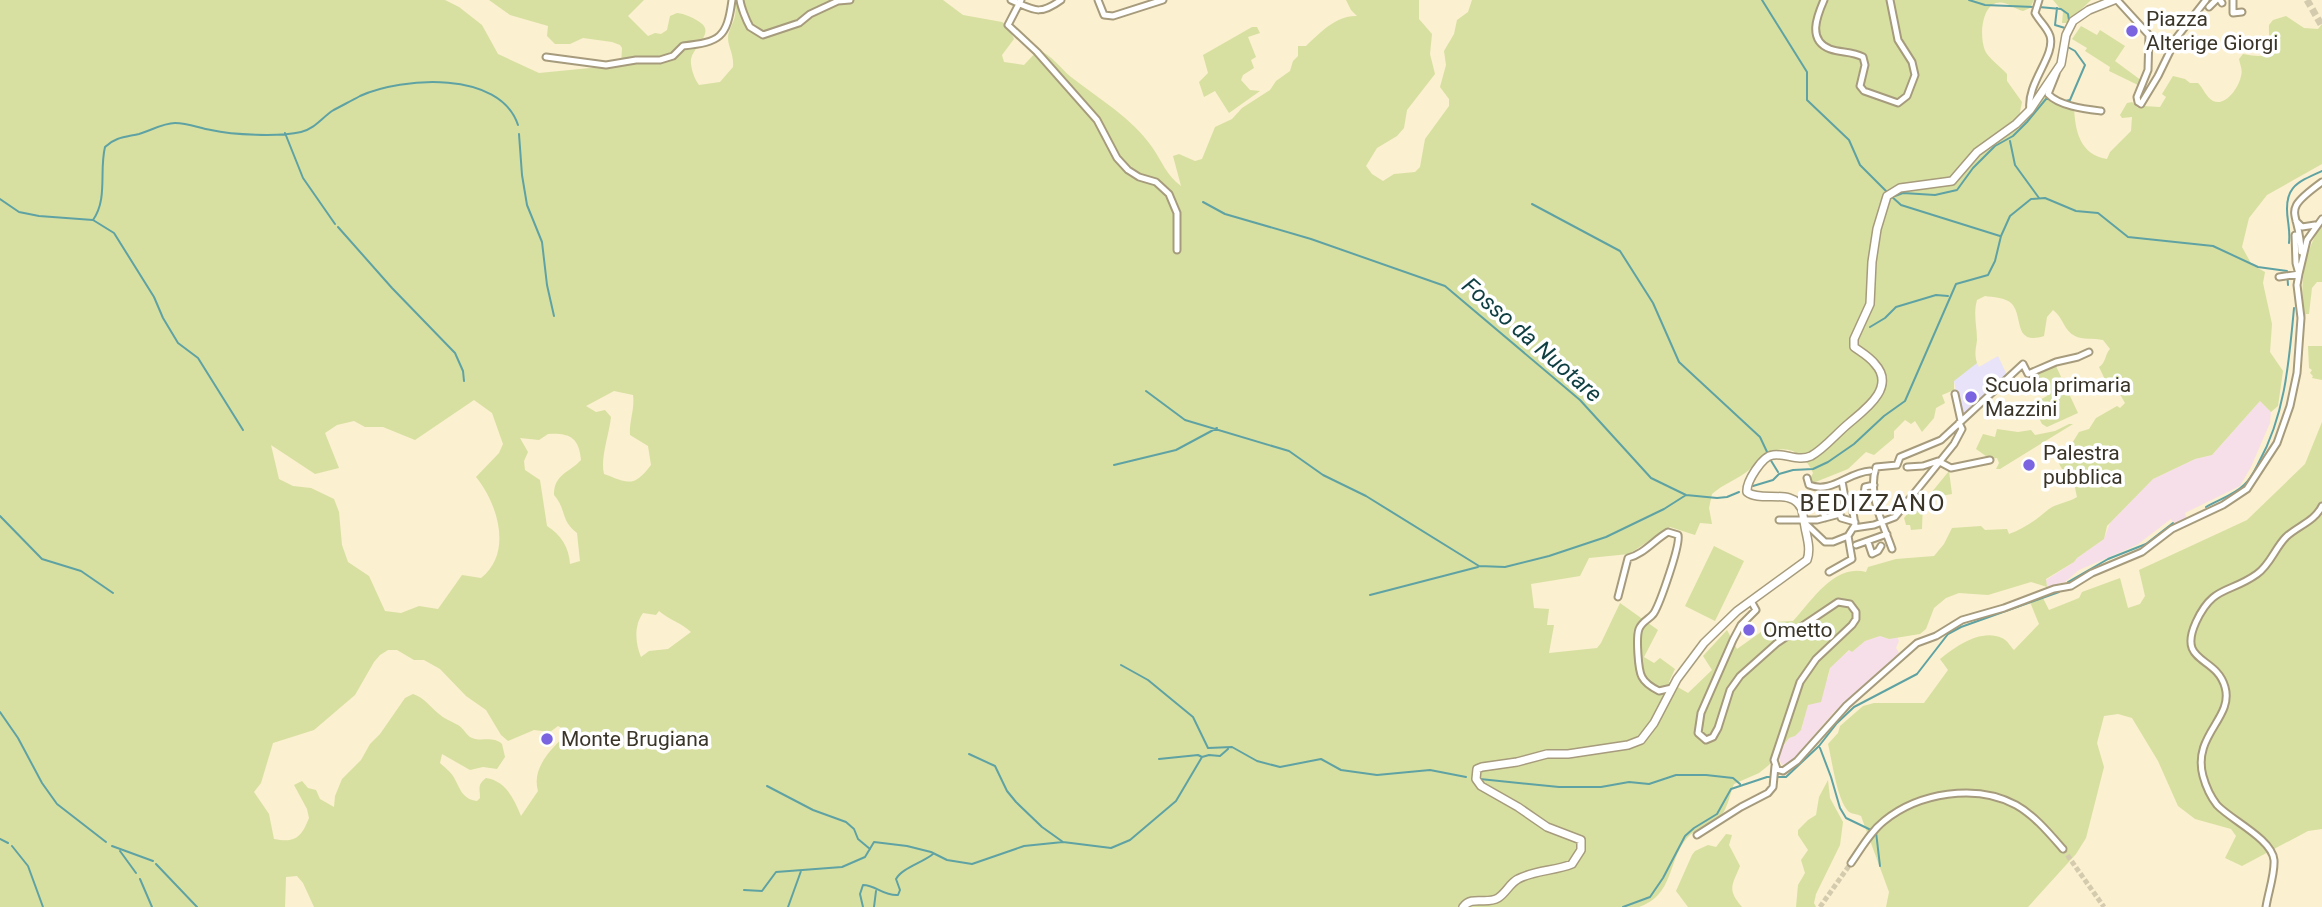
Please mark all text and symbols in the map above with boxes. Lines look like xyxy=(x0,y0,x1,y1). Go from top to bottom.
place label: Piazza Alterige Giorgi xyxy=(2146,7,2278,55)
marker: Piazza Alterige Giorgi xyxy=(2124,23,2140,39)
water label: Fosso da Nuotare xyxy=(1457,272,1607,408)
place label: Scuola primaria Mazzini xyxy=(1985,373,2131,421)
marker: Scuola primaria Mazzini xyxy=(1963,389,1979,405)
place label: Palestra pubblica xyxy=(2043,441,2123,489)
marker: Palestra pubblica xyxy=(2021,457,2037,473)
district label: BEDIZZANO xyxy=(1799,489,1947,517)
place label: Ometto xyxy=(1763,618,1833,642)
marker: Ometto xyxy=(1741,622,1757,638)
place label: Monte Brugiana xyxy=(561,727,709,751)
marker: Monte Brugiana xyxy=(539,731,555,747)

